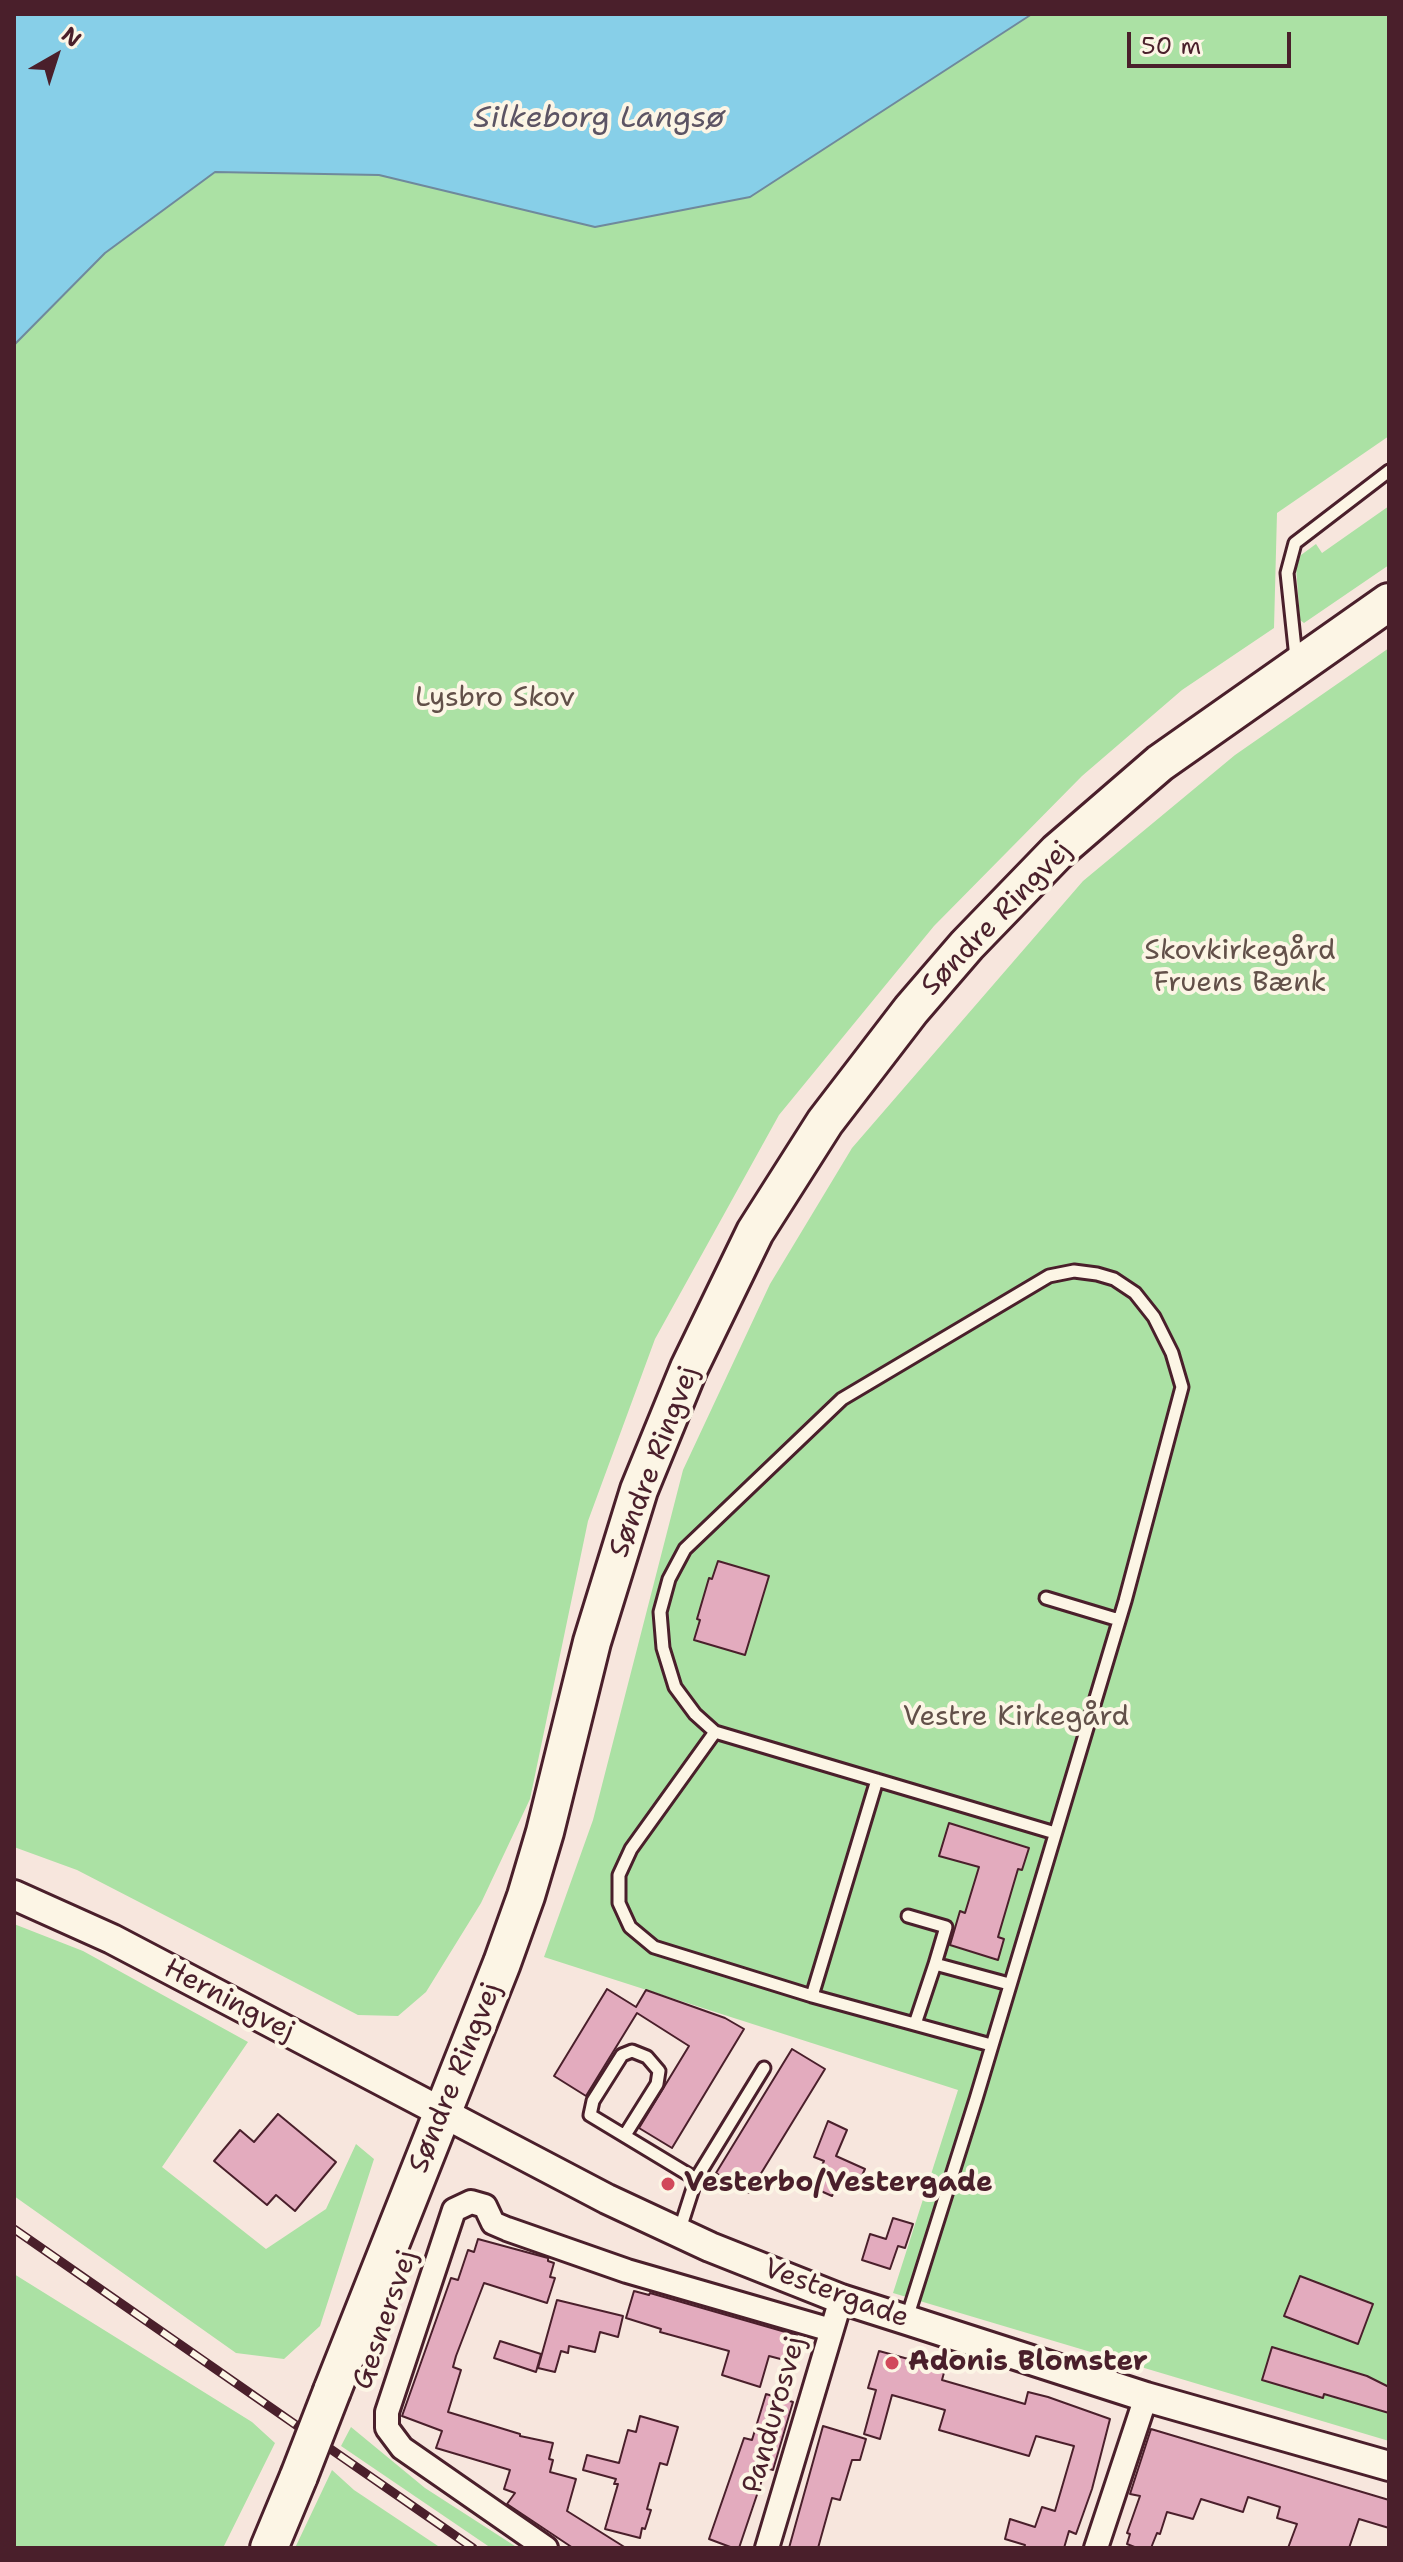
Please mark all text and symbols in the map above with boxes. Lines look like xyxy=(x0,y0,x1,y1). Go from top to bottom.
north arrow xyxy=(16,16,96,96)
scale bar xyxy=(1131,16,1295,66)
text: N xyxy=(56,20,87,54)
text: 50 m xyxy=(1141,30,1201,62)
water label: Silkeborg Langsø xyxy=(474,101,724,137)
park label: Lysbro Skov xyxy=(415,682,575,716)
street label: Søndre Ringvej xyxy=(915,835,1079,1003)
park label: Skovkirkegård Fruens Bænk xyxy=(1144,935,1336,1001)
street label: Søndre Ringvej xyxy=(603,1362,707,1562)
park label: Vestre Kirkegård xyxy=(903,1701,1129,1735)
street label: Herningvej xyxy=(158,1953,300,2049)
street label: Søndre Ringvej xyxy=(403,1978,509,2178)
place label: Vesterbo/Vestergade xyxy=(684,2167,993,2201)
marker: Vesterbo/Vestergade xyxy=(659,2175,677,2193)
street label: Gesnersvej xyxy=(347,2246,425,2394)
street label: Vestergade xyxy=(759,2252,913,2336)
street label: Pandurosvej xyxy=(737,2333,813,2497)
place label: Adonis Blomster xyxy=(908,2346,1148,2380)
marker: Adonis Blomster xyxy=(883,2354,901,2372)

